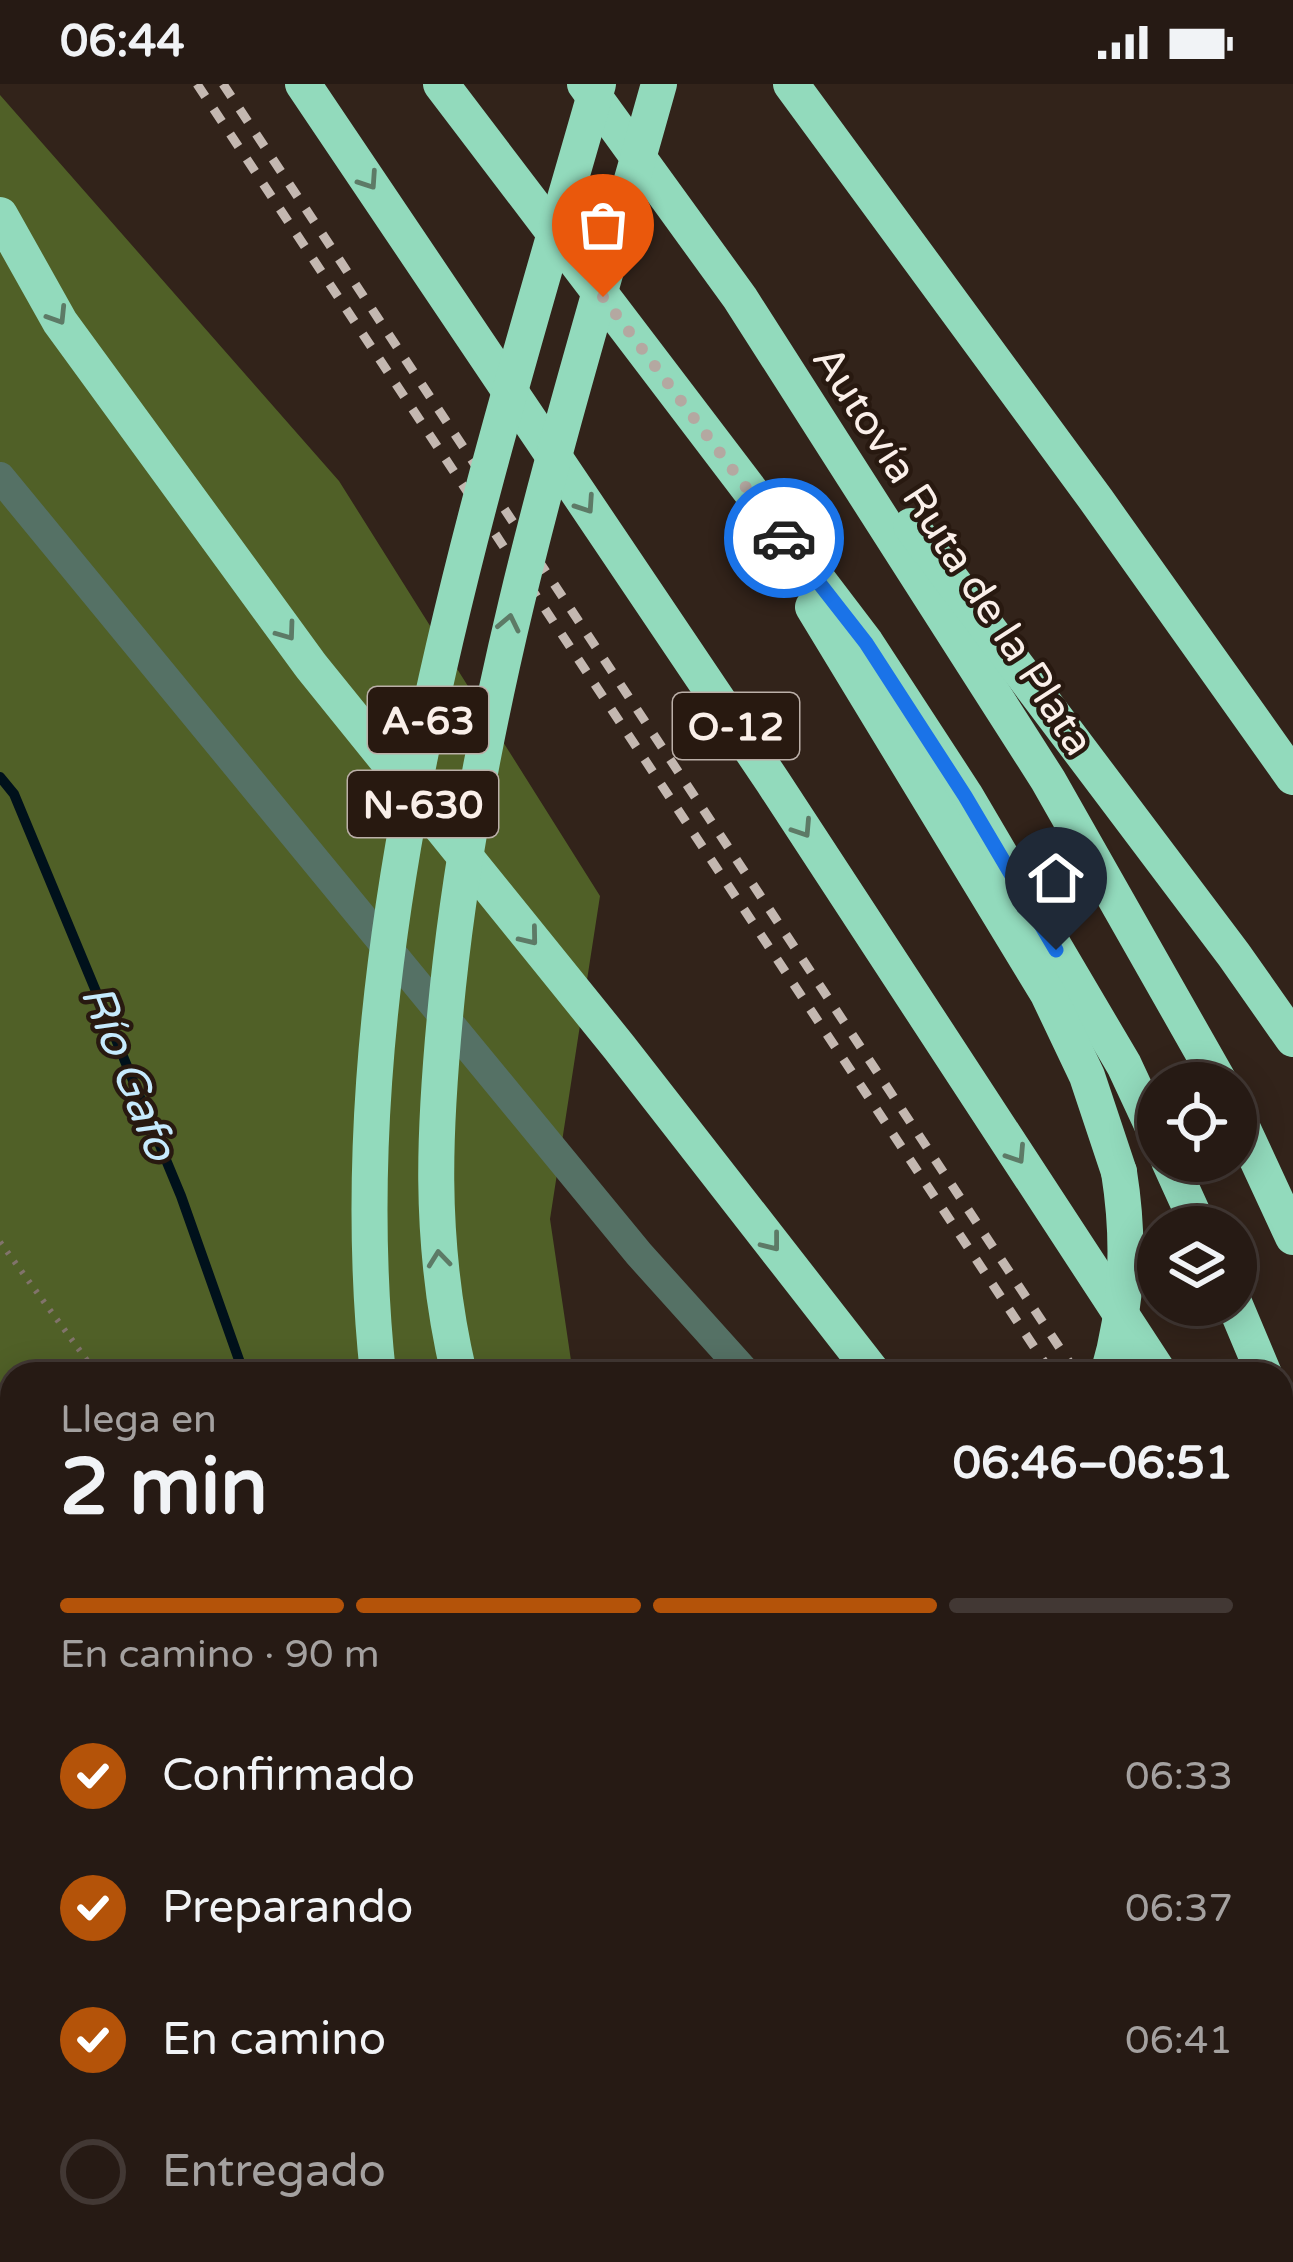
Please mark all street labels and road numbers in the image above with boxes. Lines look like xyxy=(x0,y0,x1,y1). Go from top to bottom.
street label: Autovía Ruta de la Plata xyxy=(801,336,1104,765)
road number: A-63 xyxy=(368,687,488,753)
road number: O-12 xyxy=(673,693,799,759)
road number: N-630 xyxy=(348,771,498,837)

